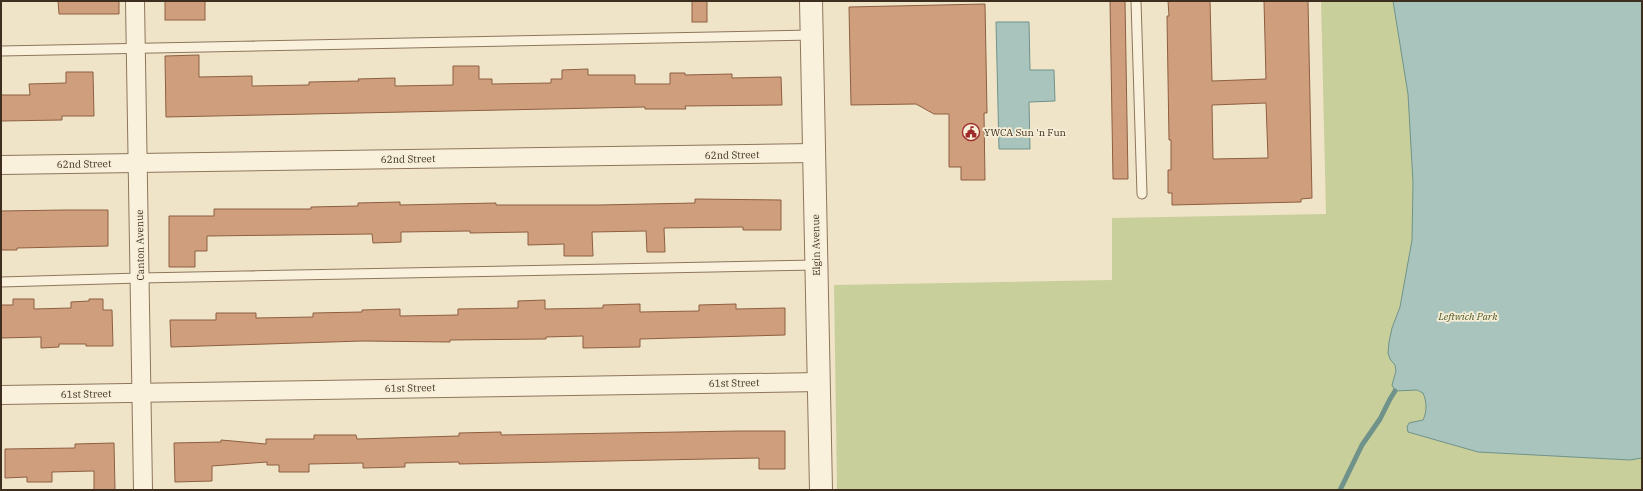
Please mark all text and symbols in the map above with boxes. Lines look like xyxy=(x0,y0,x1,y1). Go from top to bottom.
public building icon: YWCA Sun 'n Fun xyxy=(961,122,981,142)
place label: YWCA Sun 'n Fun xyxy=(984,126,1067,139)
street label: 62nd Street xyxy=(704,148,760,162)
street label: 62nd Street xyxy=(380,152,436,166)
street label: 62nd Street xyxy=(56,157,112,171)
street label: Canton Avenue xyxy=(133,209,147,281)
street label: Elgin Avenue xyxy=(809,214,823,276)
park label: Leftwich Park xyxy=(1438,310,1498,323)
street label: 61st Street xyxy=(709,376,760,390)
street label: 61st Street xyxy=(385,381,436,395)
street label: 61st Street xyxy=(61,387,112,401)

